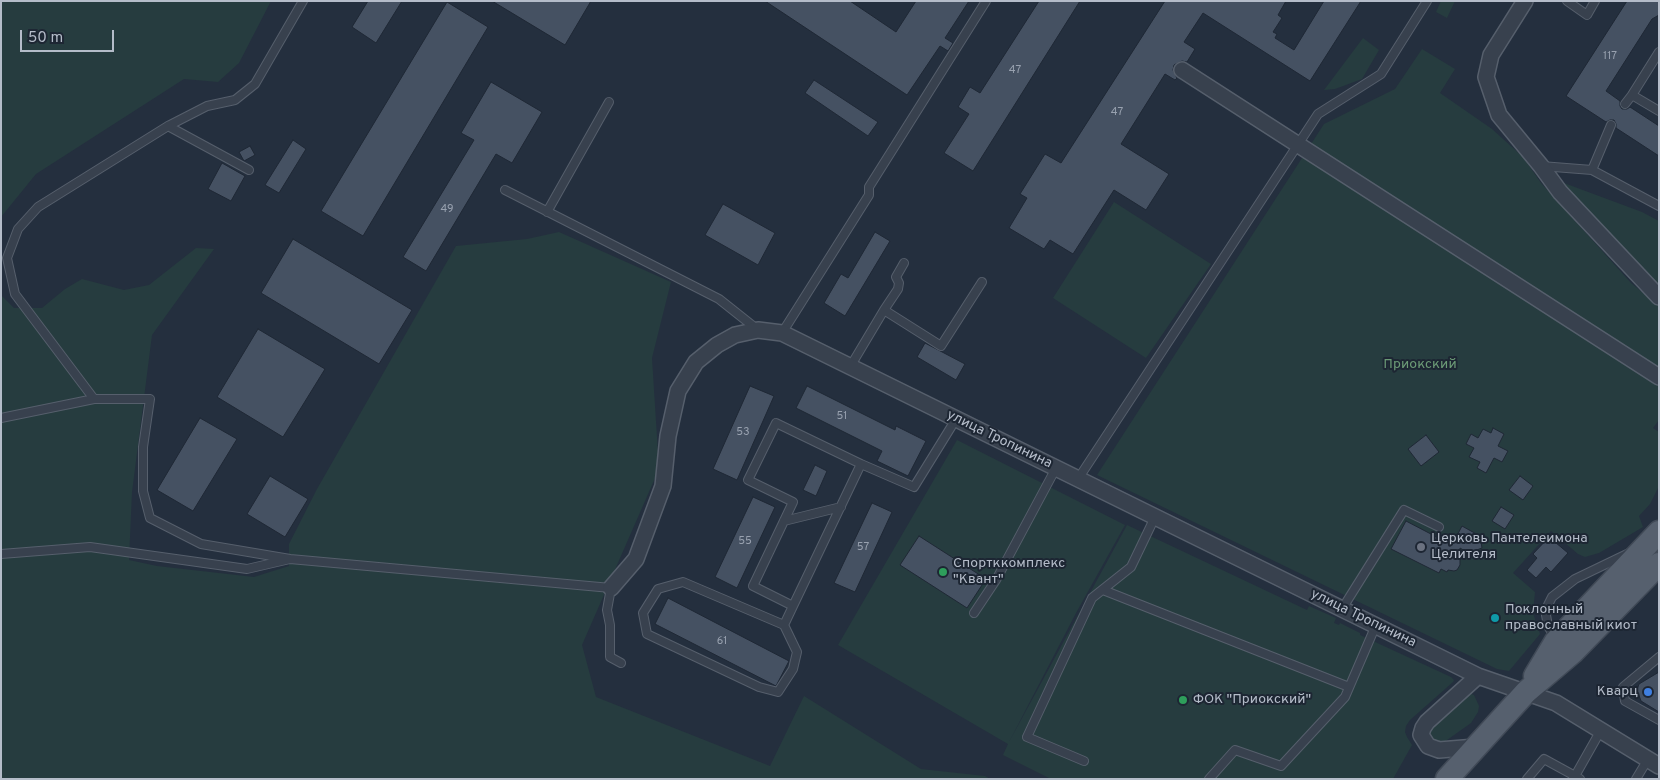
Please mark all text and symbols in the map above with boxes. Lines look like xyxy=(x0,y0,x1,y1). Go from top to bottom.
scale bar xyxy=(22,20,116,52)
text: 50 m xyxy=(28,29,63,48)
house number: 117 xyxy=(1603,50,1617,64)
house number: 47 xyxy=(1009,64,1021,78)
house number: 47 xyxy=(1111,106,1123,120)
house number: 49 xyxy=(440,203,454,217)
park label: Приокский xyxy=(1383,357,1457,373)
street label: улица Тропинина xyxy=(944,407,1054,473)
house number: 51 xyxy=(837,410,847,424)
house number: 53 xyxy=(736,426,750,440)
place label: Церковь Пантелеимона Целителя xyxy=(1431,531,1588,564)
house number: 55 xyxy=(738,535,752,549)
house number: 57 xyxy=(857,541,869,555)
marker: Церковь Пантелеимона Целителя xyxy=(1415,541,1427,553)
place label: Спортккомплекс "Квант" xyxy=(953,556,1065,588)
marker: Спортккомплекс "Квант" xyxy=(937,566,949,578)
street label: улица Тропинина xyxy=(1308,586,1418,652)
place label: Поклонный православный киот xyxy=(1505,602,1637,634)
marker: Поклонный православный киот xyxy=(1489,612,1501,624)
house number: 61 xyxy=(717,635,727,649)
place label: Кварц xyxy=(1597,684,1638,700)
marker: Кварц xyxy=(1642,686,1654,698)
place label: ФОК "Приокский" xyxy=(1193,692,1311,708)
marker: ФОК "Приокский" xyxy=(1177,694,1189,706)

